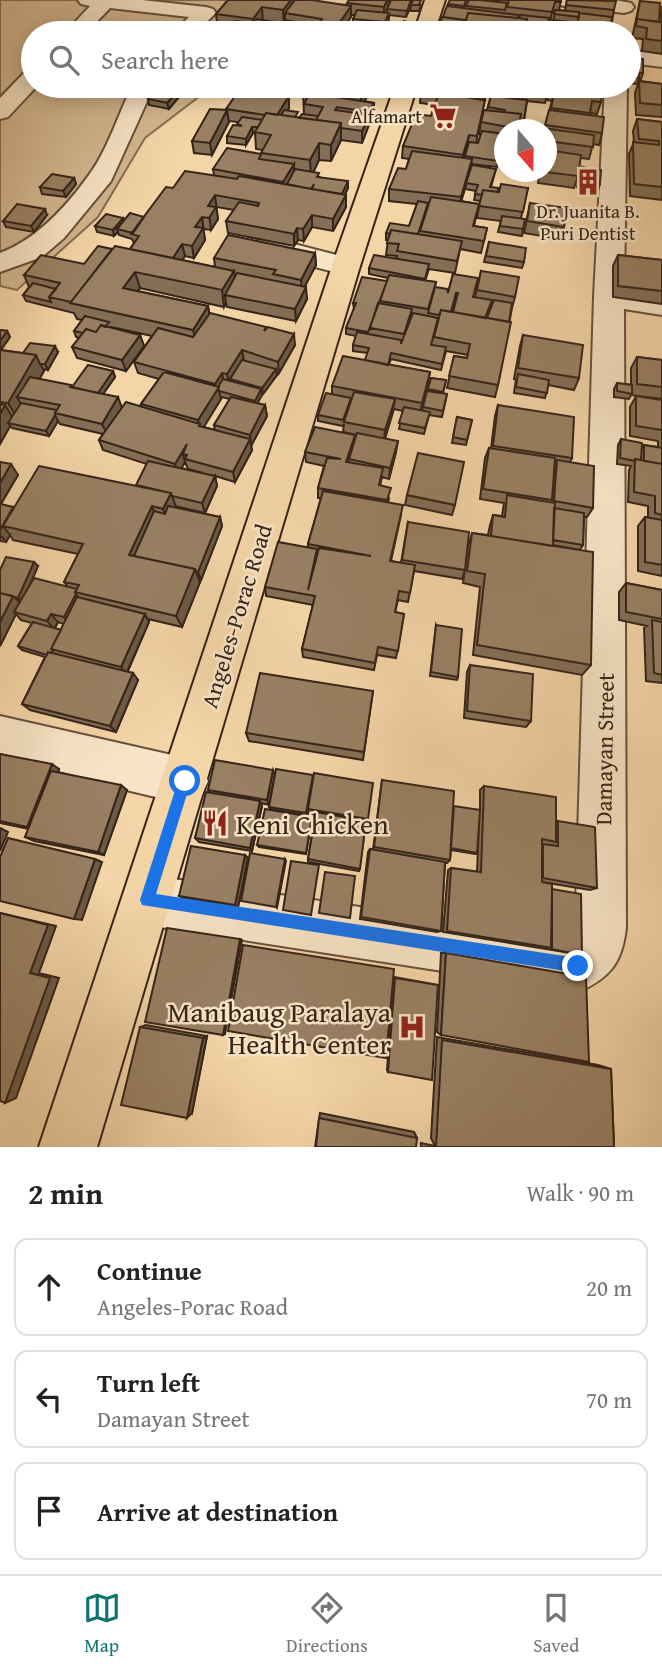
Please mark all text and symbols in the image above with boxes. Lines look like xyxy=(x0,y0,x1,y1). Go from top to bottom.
search box xyxy=(21,21,641,98)
text: Search here xyxy=(101,40,229,79)
icon: search xyxy=(45,41,83,79)
supermarket icon: Alfamart xyxy=(428,101,458,131)
place label: Alfamart xyxy=(351,102,422,130)
north arrow xyxy=(494,119,557,182)
building icon: Dr. Juanita B. Puri Dentist xyxy=(573,167,603,197)
place label: Dr. Juanita B. Puri Dentist xyxy=(536,197,640,247)
street label: Angeles-Porac Road xyxy=(192,519,280,712)
street label: Damayan Street xyxy=(586,672,622,826)
route start xyxy=(169,765,200,796)
place label: Keni Chicken xyxy=(236,803,389,844)
restaurant icon: Keni Chicken xyxy=(200,808,230,838)
route end xyxy=(562,950,593,981)
place label: Manibaug Paralaya Health Center xyxy=(168,991,392,1064)
hospital icon: Manibaug Paralaya Health Center xyxy=(397,1012,427,1042)
text: 2 min xyxy=(28,1171,103,1215)
text: Walk · 90 m xyxy=(526,1176,634,1209)
text: Continue xyxy=(97,1251,202,1290)
icon: ahead xyxy=(30,1268,68,1306)
text: 20 m xyxy=(586,1271,632,1304)
text: Angeles-Porac Road xyxy=(97,1290,288,1323)
text: Turn left xyxy=(97,1363,200,1402)
icon: left xyxy=(30,1380,68,1418)
text: 70 m xyxy=(586,1383,632,1416)
text: Damayan Street xyxy=(97,1402,250,1435)
icon: arrive xyxy=(30,1492,68,1530)
text: Arrive at destination xyxy=(97,1492,338,1531)
tab: Map xyxy=(83,1589,121,1659)
tab: Directions xyxy=(286,1589,368,1659)
tab: Saved xyxy=(533,1589,579,1659)

